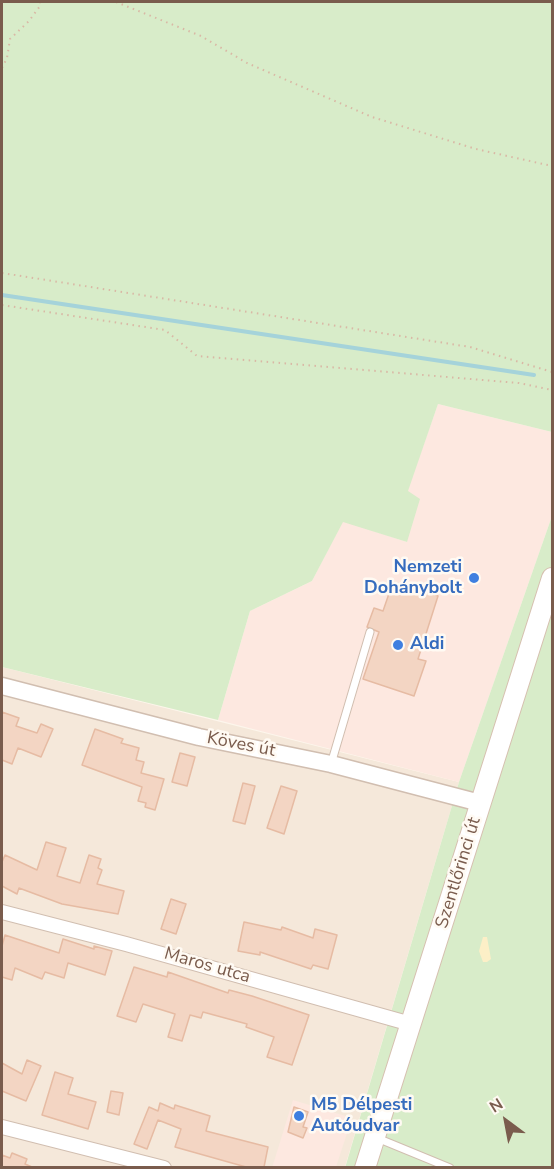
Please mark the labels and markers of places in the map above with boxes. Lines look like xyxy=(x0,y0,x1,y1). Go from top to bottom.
place label: Nemzeti Dohánybolt xyxy=(364,557,462,600)
marker: Nemzeti Dohánybolt xyxy=(467,571,481,585)
place label: Aldi xyxy=(410,634,444,656)
marker: Aldi xyxy=(391,638,405,652)
place label: M5 Délpesti Autóudvar xyxy=(311,1095,412,1138)
marker: M5 Délpesti Autóudvar xyxy=(292,1109,306,1123)

